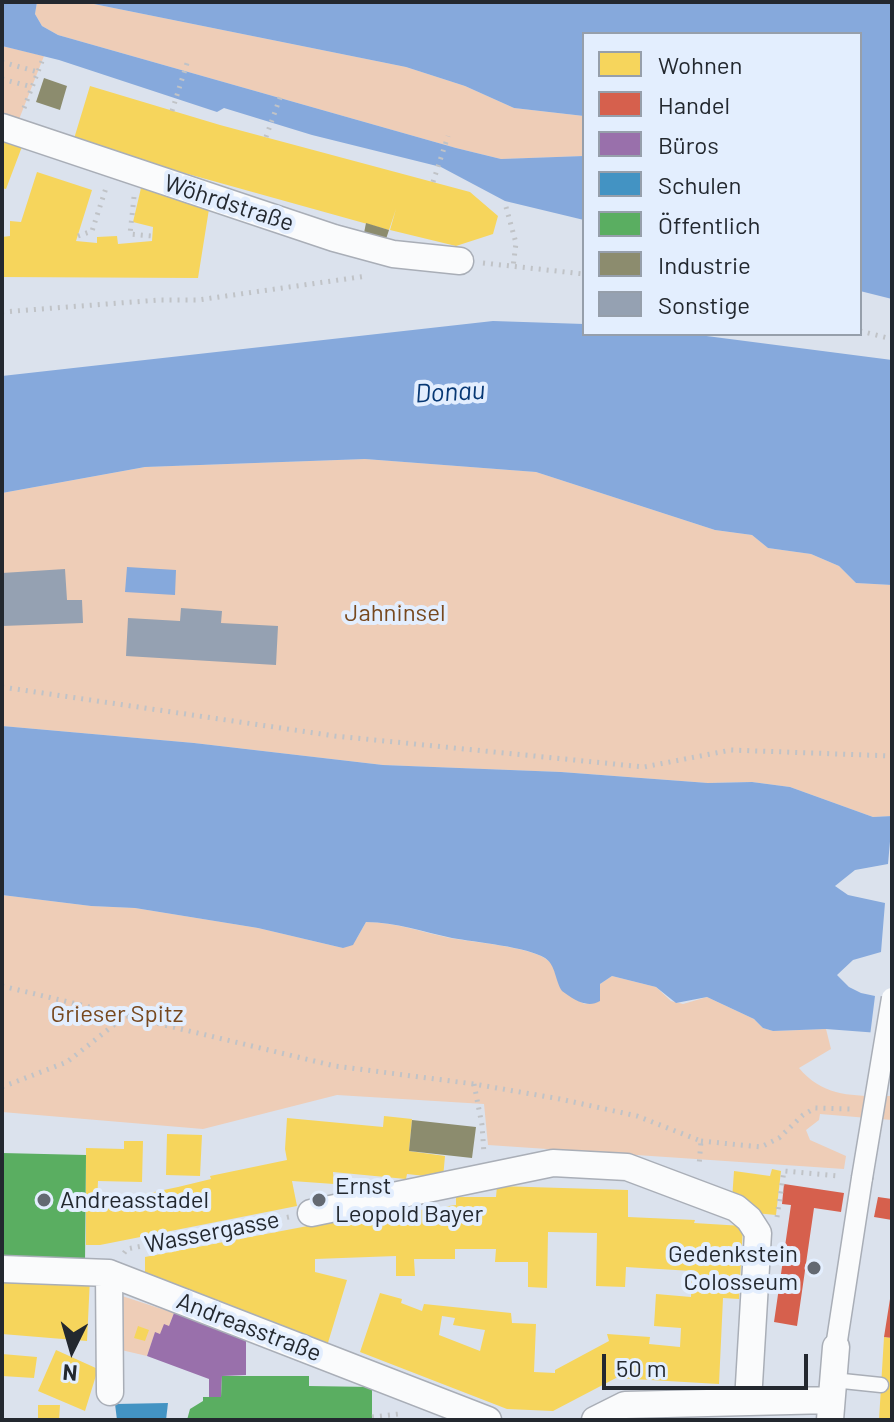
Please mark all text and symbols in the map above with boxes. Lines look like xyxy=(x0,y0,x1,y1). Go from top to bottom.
legend xyxy=(582,32,862,336)
text: Wohnen xyxy=(658,50,742,79)
text: Handel xyxy=(658,90,730,119)
text: Büros xyxy=(658,130,719,159)
street label: Wöhrdstraße xyxy=(160,168,298,238)
text: Schulen xyxy=(658,170,742,199)
text: Öffentlich xyxy=(658,210,760,239)
text: Industrie xyxy=(658,250,751,279)
text: Sonstige xyxy=(658,290,750,319)
water label: Donau xyxy=(414,375,486,409)
park label: Jahninsel xyxy=(345,599,445,627)
park label: Grieser Spitz xyxy=(51,1000,183,1028)
place label: Ernst Leopold Bayer xyxy=(335,1172,483,1228)
place label: Andreasstadel xyxy=(60,1186,209,1214)
marker: Andreasstadel xyxy=(35,1191,53,1209)
marker: Ernst Leopold Bayer xyxy=(310,1191,328,1209)
street label: Wassergasse xyxy=(142,1205,282,1259)
place label: Gedenkstein Colosseum xyxy=(668,1240,798,1296)
marker: Gedenkstein Colosseum xyxy=(805,1259,823,1277)
street label: Andreasstraße xyxy=(173,1286,325,1368)
north arrow xyxy=(32,1310,112,1390)
scale bar xyxy=(606,1338,812,1388)
text: 50 m xyxy=(616,1353,667,1382)
text: N xyxy=(61,1360,78,1387)

